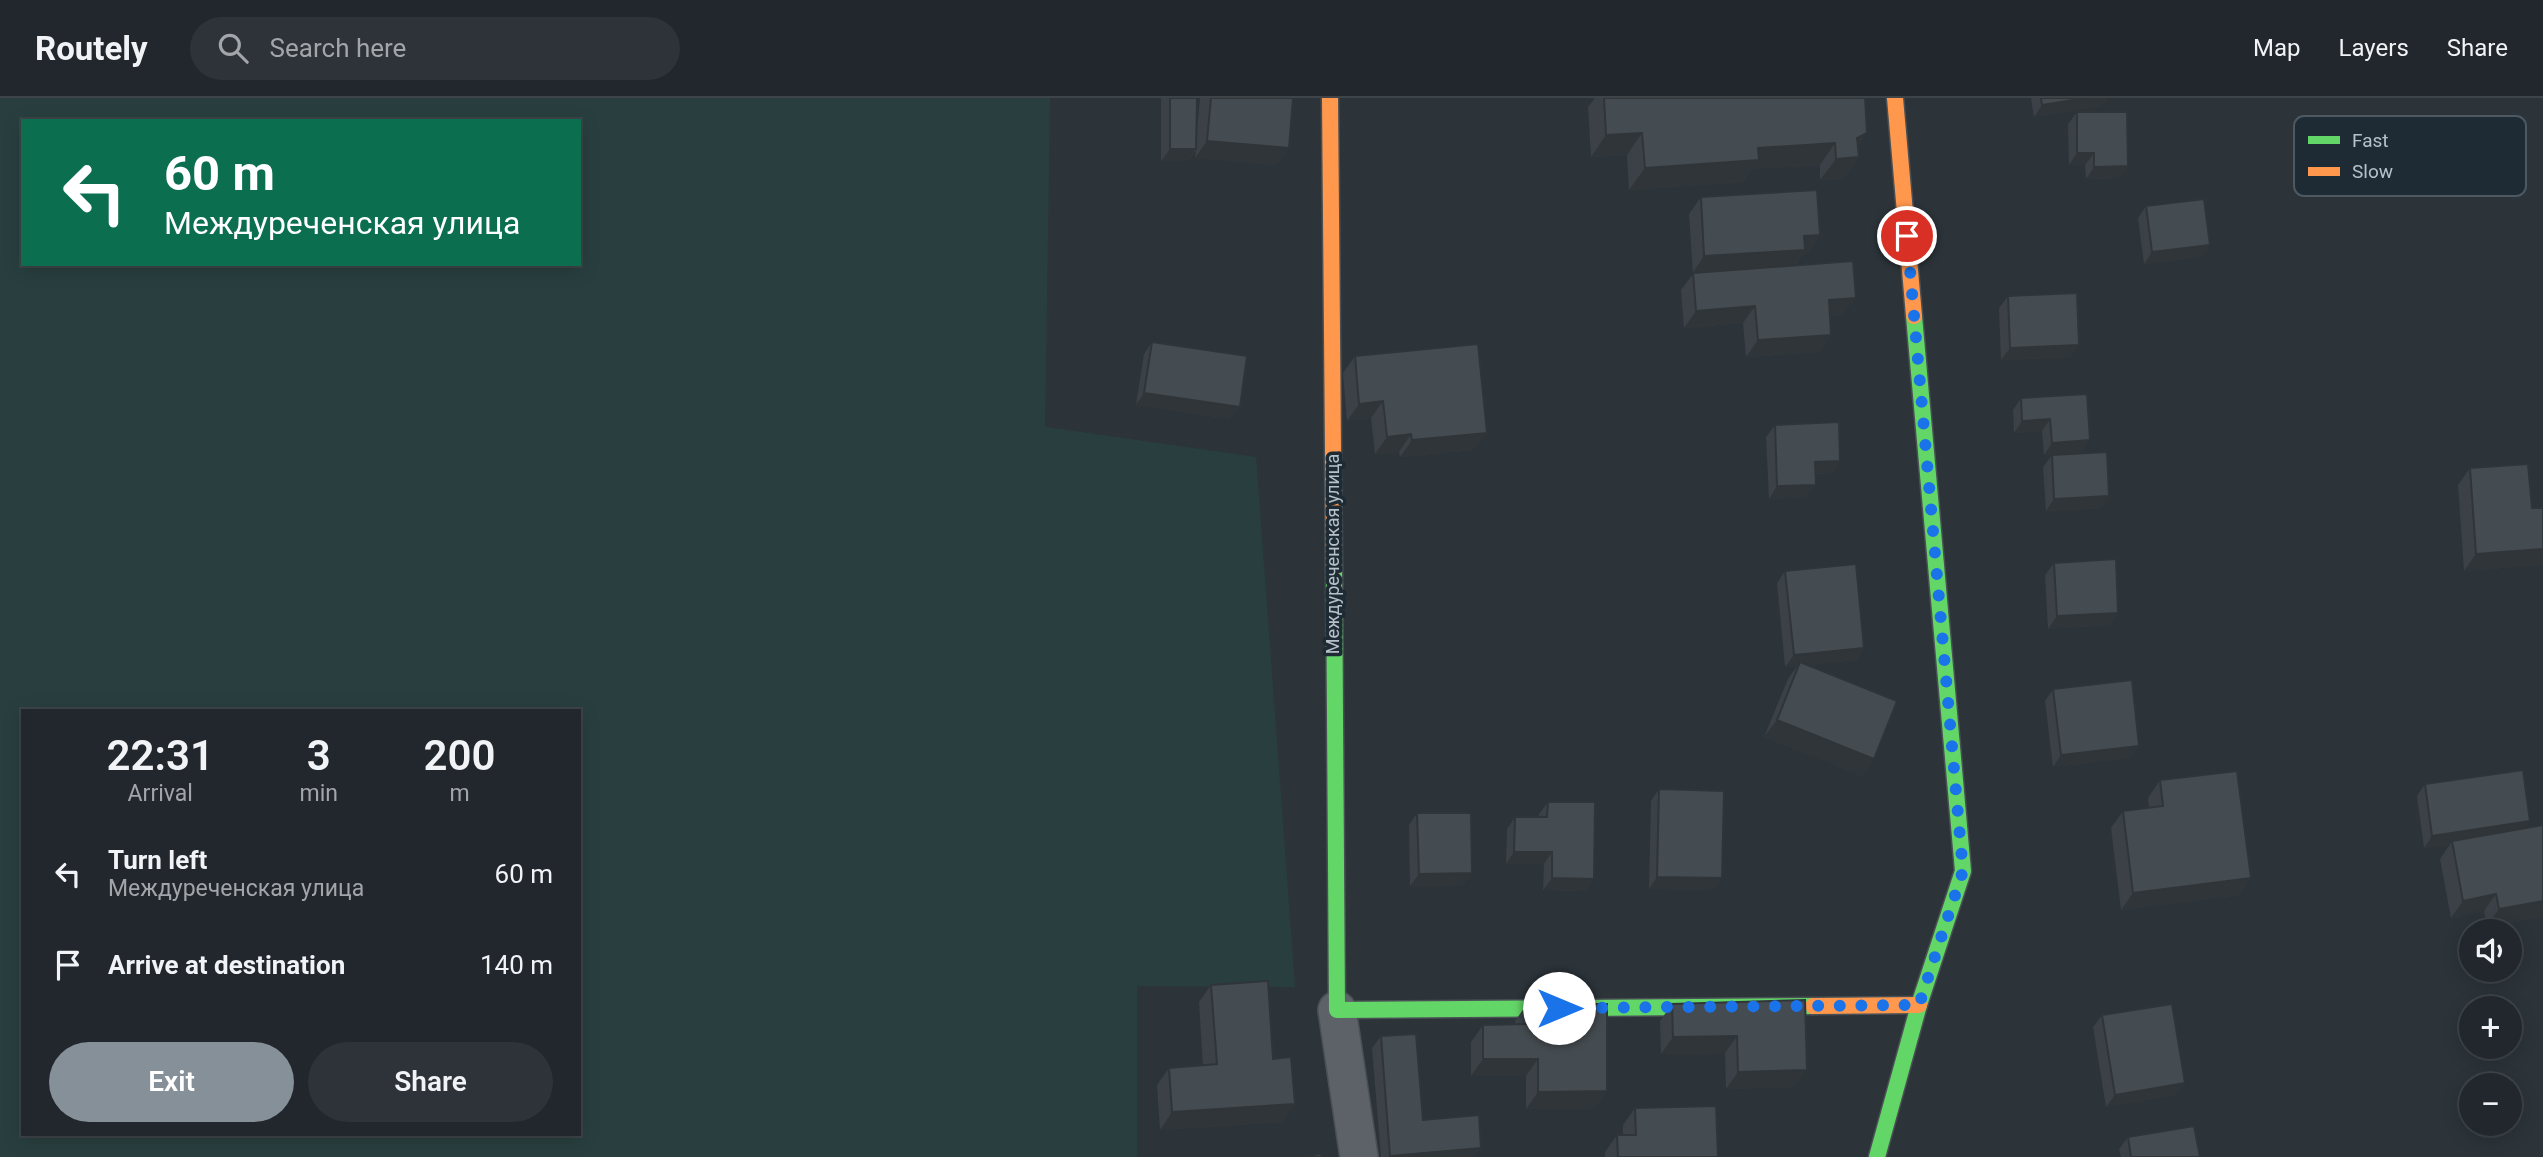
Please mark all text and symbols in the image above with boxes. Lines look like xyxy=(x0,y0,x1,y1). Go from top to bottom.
search box xyxy=(190,17,680,80)
text: Routely xyxy=(35,29,148,68)
icon: search xyxy=(214,29,252,67)
text: Search here xyxy=(270,33,406,63)
text: Map xyxy=(2253,34,2301,62)
text: Layers xyxy=(2339,34,2409,62)
text: Share xyxy=(2447,34,2508,62)
legend xyxy=(2294,116,2526,196)
text: Fast xyxy=(2352,129,2389,152)
text: 60 m xyxy=(164,145,275,202)
icon: left xyxy=(49,147,140,238)
text: Slow xyxy=(2352,160,2393,183)
text: Междуреченская улица xyxy=(164,204,520,242)
pin xyxy=(1877,206,1937,266)
icon: arrive xyxy=(1888,217,1926,255)
street label: Междуреченская улица xyxy=(1322,454,1343,654)
text: 22:31 xyxy=(107,731,214,780)
text: 3 xyxy=(307,731,331,780)
text: 200 xyxy=(423,731,495,780)
text: Arrival xyxy=(128,780,193,807)
text: min xyxy=(299,780,338,807)
text: m xyxy=(449,780,470,807)
text: Turn left xyxy=(108,845,207,875)
icon: left xyxy=(49,855,87,893)
text: 60 m xyxy=(495,859,553,889)
text: Междуреченская улица xyxy=(108,875,364,902)
map controls xyxy=(2459,919,2522,1136)
button: sound xyxy=(2459,919,2522,982)
icon: arrive xyxy=(49,946,87,984)
text: Arrive at destination xyxy=(108,950,345,980)
text: 140 m xyxy=(480,950,553,980)
position arrow xyxy=(1522,971,1596,1045)
button: + xyxy=(2459,996,2522,1059)
button: Exit xyxy=(49,1042,294,1122)
button: Share xyxy=(308,1042,553,1122)
button: − xyxy=(2459,1073,2522,1136)

